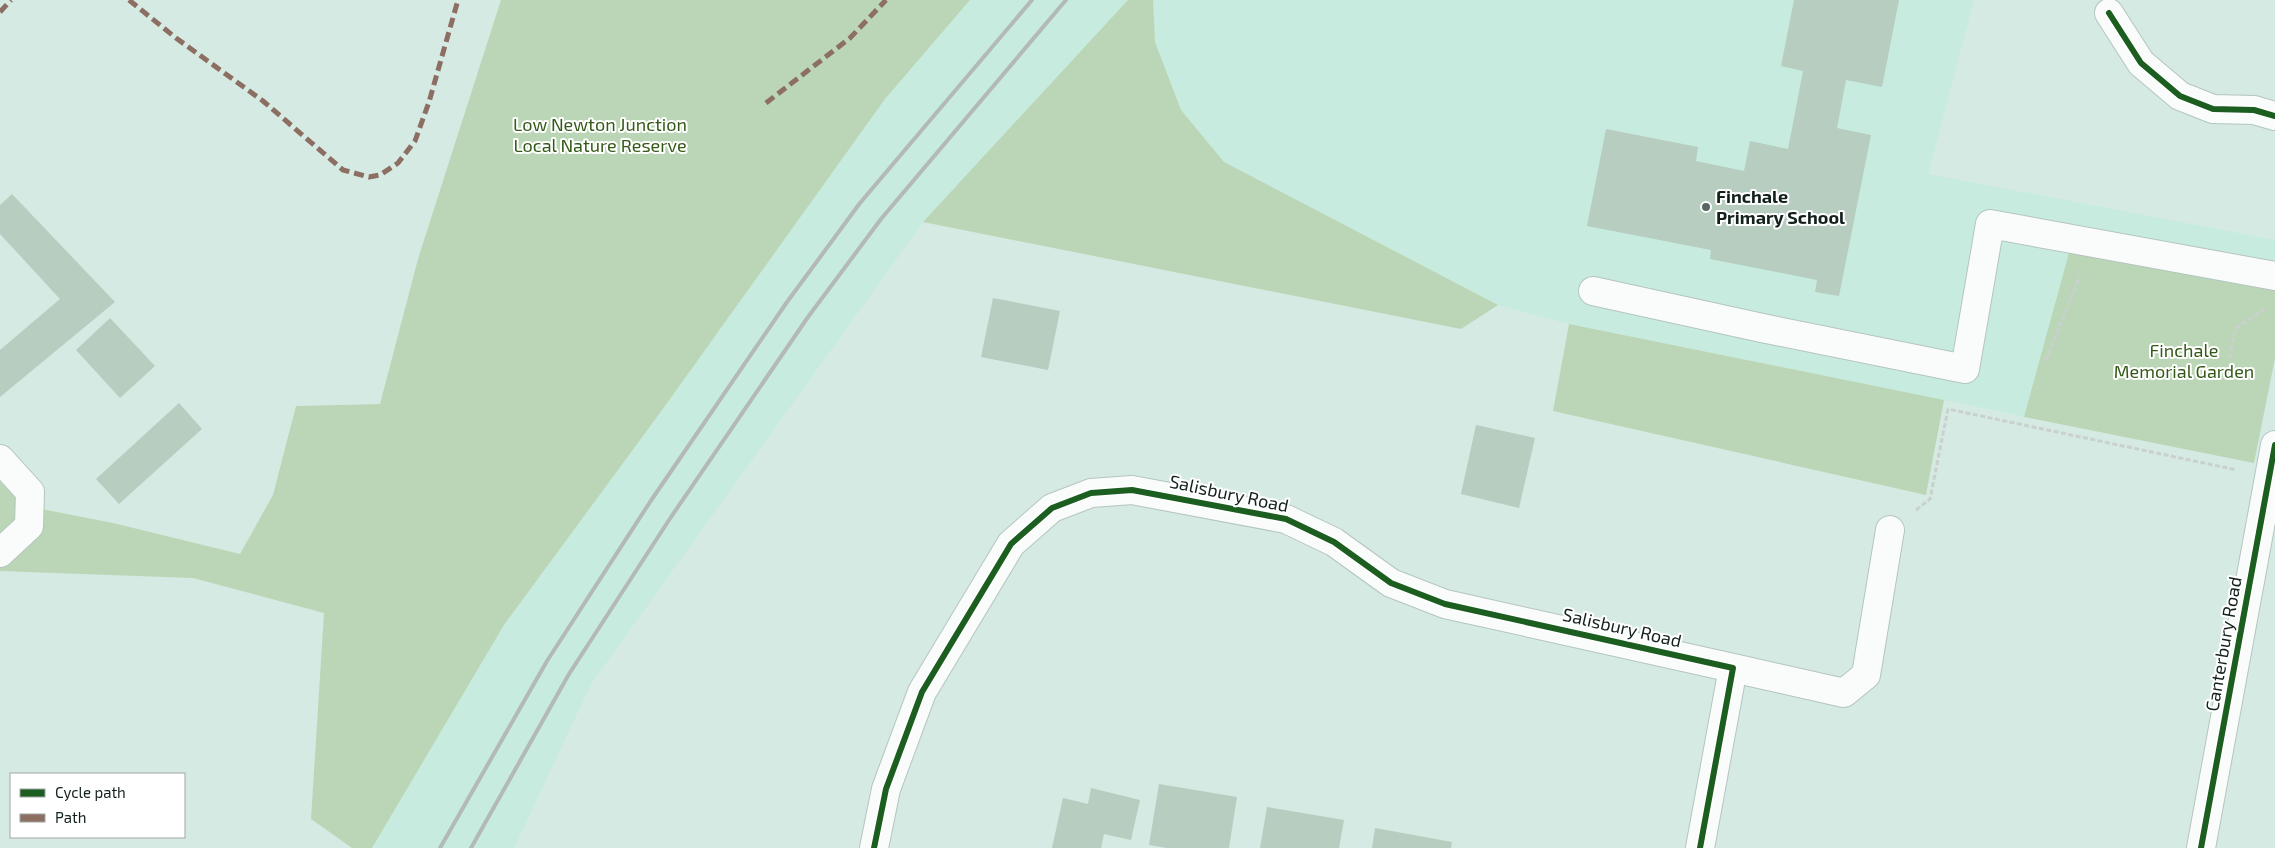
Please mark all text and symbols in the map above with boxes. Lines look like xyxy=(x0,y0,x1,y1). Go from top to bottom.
park label: Low Newton Junction Local Nature Reserve xyxy=(513,113,687,156)
place label: Finchale Primary School xyxy=(1716,185,1845,228)
marker: Finchale Primary School xyxy=(1700,201,1712,213)
park label: Finchale Memorial Garden xyxy=(2114,339,2254,382)
street label: Salisbury Road xyxy=(1168,470,1291,516)
street label: Canterbury Road xyxy=(2200,575,2246,713)
street label: Salisbury Road xyxy=(1561,603,1684,651)
legend xyxy=(10,773,185,838)
text: Cycle path xyxy=(55,783,126,801)
text: Path xyxy=(55,808,86,826)

